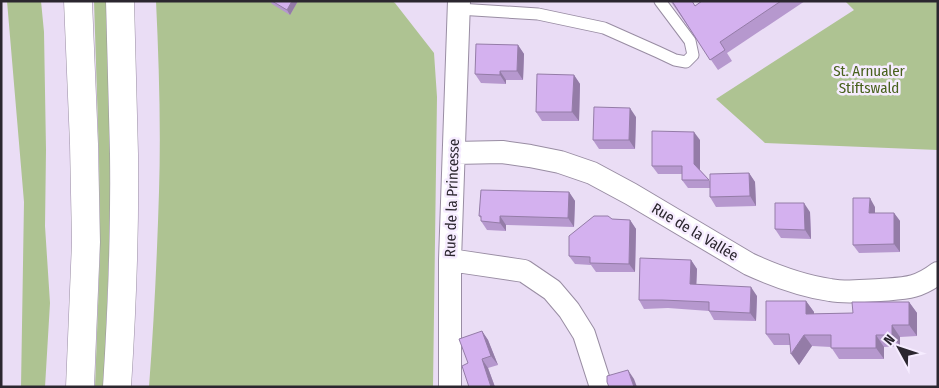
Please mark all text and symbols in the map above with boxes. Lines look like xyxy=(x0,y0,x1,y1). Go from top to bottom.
park label: St. Arnualer Stiftswald xyxy=(833,62,906,97)
street label: Rue de la Princesse xyxy=(441,138,463,258)
street label: Rue de la Vallée xyxy=(649,199,741,265)
north arrow xyxy=(874,323,924,373)
text: N xyxy=(880,331,899,349)

